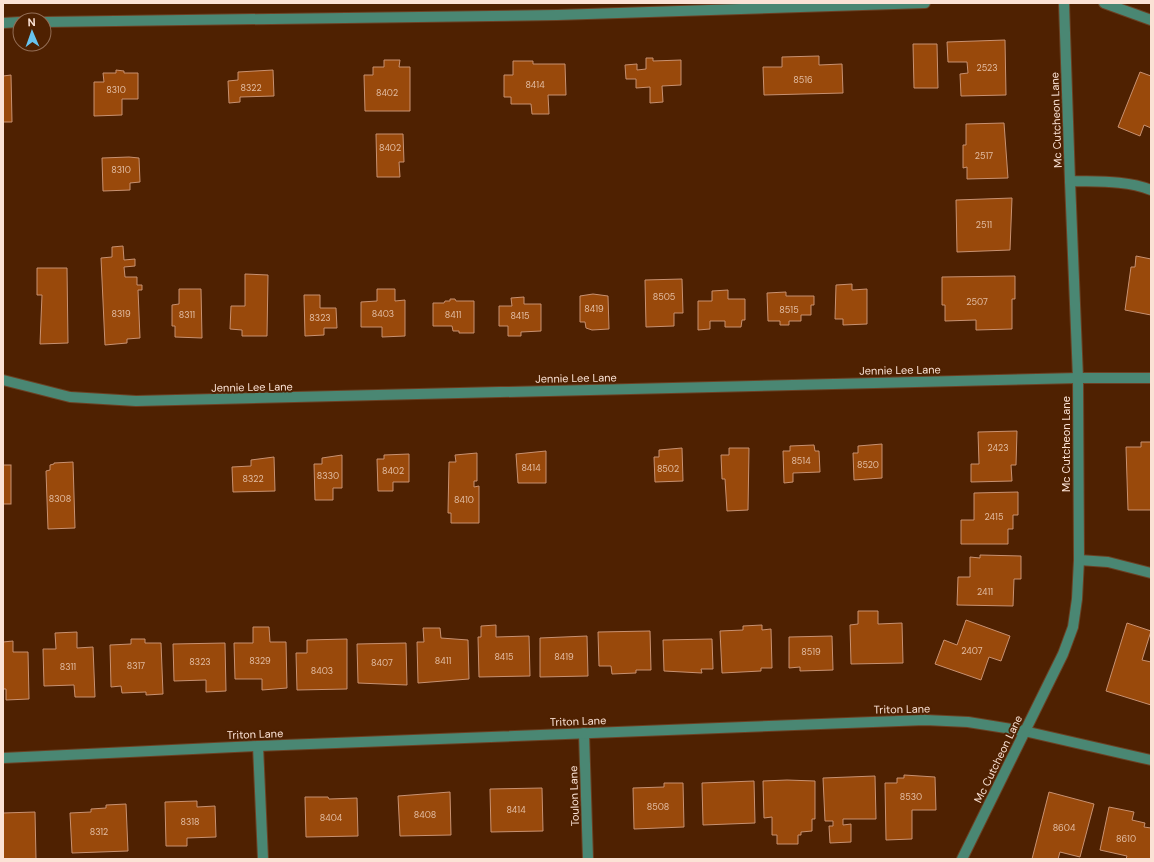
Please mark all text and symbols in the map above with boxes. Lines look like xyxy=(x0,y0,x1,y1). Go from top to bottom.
north arrow xyxy=(12,12,52,52)
text: N xyxy=(27,15,36,29)
house number: 2523 xyxy=(976,62,998,74)
street label: Mc Cutcheon Lane xyxy=(1047,72,1065,168)
house number: 8516 xyxy=(793,74,813,86)
house number: 8414 xyxy=(525,79,545,91)
house number: 8322 xyxy=(240,82,262,94)
house number: 8310 xyxy=(106,84,126,96)
house number: 8402 xyxy=(376,87,398,99)
house number: 8402 xyxy=(379,142,401,154)
house number: 2517 xyxy=(975,150,993,162)
house number: 8310 xyxy=(111,164,131,176)
house number: 2511 xyxy=(976,219,992,231)
house number: 8505 xyxy=(653,291,675,303)
house number: 2507 xyxy=(966,296,988,308)
house number: 8419 xyxy=(584,303,604,315)
house number: 8515 xyxy=(779,304,799,316)
house number: 8319 xyxy=(111,308,131,320)
house number: 8403 xyxy=(372,308,394,320)
house number: 8311 xyxy=(179,309,195,321)
house number: 8411 xyxy=(445,309,461,321)
house number: 8415 xyxy=(510,310,530,322)
house number: 8323 xyxy=(309,312,331,324)
street label: Jennie Lee Lane xyxy=(859,362,941,378)
street label: Jennie Lee Lane xyxy=(535,370,617,386)
street label: Jennie Lee Lane xyxy=(211,379,293,395)
street label: Mc Cutcheon Lane xyxy=(1059,396,1073,492)
house number: 2423 xyxy=(988,442,1009,454)
house number: 8514 xyxy=(791,455,811,467)
house number: 8520 xyxy=(857,459,879,471)
house number: 8414 xyxy=(521,462,541,474)
house number: 8502 xyxy=(657,463,679,475)
house number: 8402 xyxy=(382,465,404,477)
house number: 8330 xyxy=(317,470,339,482)
house number: 8322 xyxy=(242,473,264,485)
house number: 8308 xyxy=(49,493,71,505)
house number: 8410 xyxy=(454,494,474,506)
house number: 2415 xyxy=(985,511,1003,523)
house number: 2411 xyxy=(977,586,993,598)
house number: 2407 xyxy=(961,645,983,657)
house number: 8519 xyxy=(801,646,821,658)
house number: 8415 xyxy=(494,651,514,663)
house number: 8419 xyxy=(554,651,574,663)
house number: 8329 xyxy=(249,655,271,667)
house number: 8411 xyxy=(435,655,451,667)
house number: 8323 xyxy=(189,656,211,668)
house number: 8407 xyxy=(371,657,393,669)
house number: 8317 xyxy=(127,660,145,672)
house number: 8311 xyxy=(60,661,76,673)
house number: 8403 xyxy=(311,665,333,677)
street label: Triton Lane xyxy=(874,702,930,716)
street label: Triton Lane xyxy=(550,713,606,729)
street label: Mc Cutcheon Lane xyxy=(971,713,1025,805)
street label: Triton Lane xyxy=(227,726,283,742)
street label: Toulon Lane xyxy=(566,765,582,827)
house number: 8530 xyxy=(900,791,922,803)
house number: 8508 xyxy=(647,801,669,813)
house number: 8414 xyxy=(506,804,526,816)
house number: 8408 xyxy=(414,809,436,821)
house number: 8404 xyxy=(320,812,343,824)
house number: 8318 xyxy=(181,816,199,828)
house number: 8604 xyxy=(1053,822,1076,834)
house number: 8312 xyxy=(90,826,108,838)
house number: 8610 xyxy=(1116,833,1136,845)

